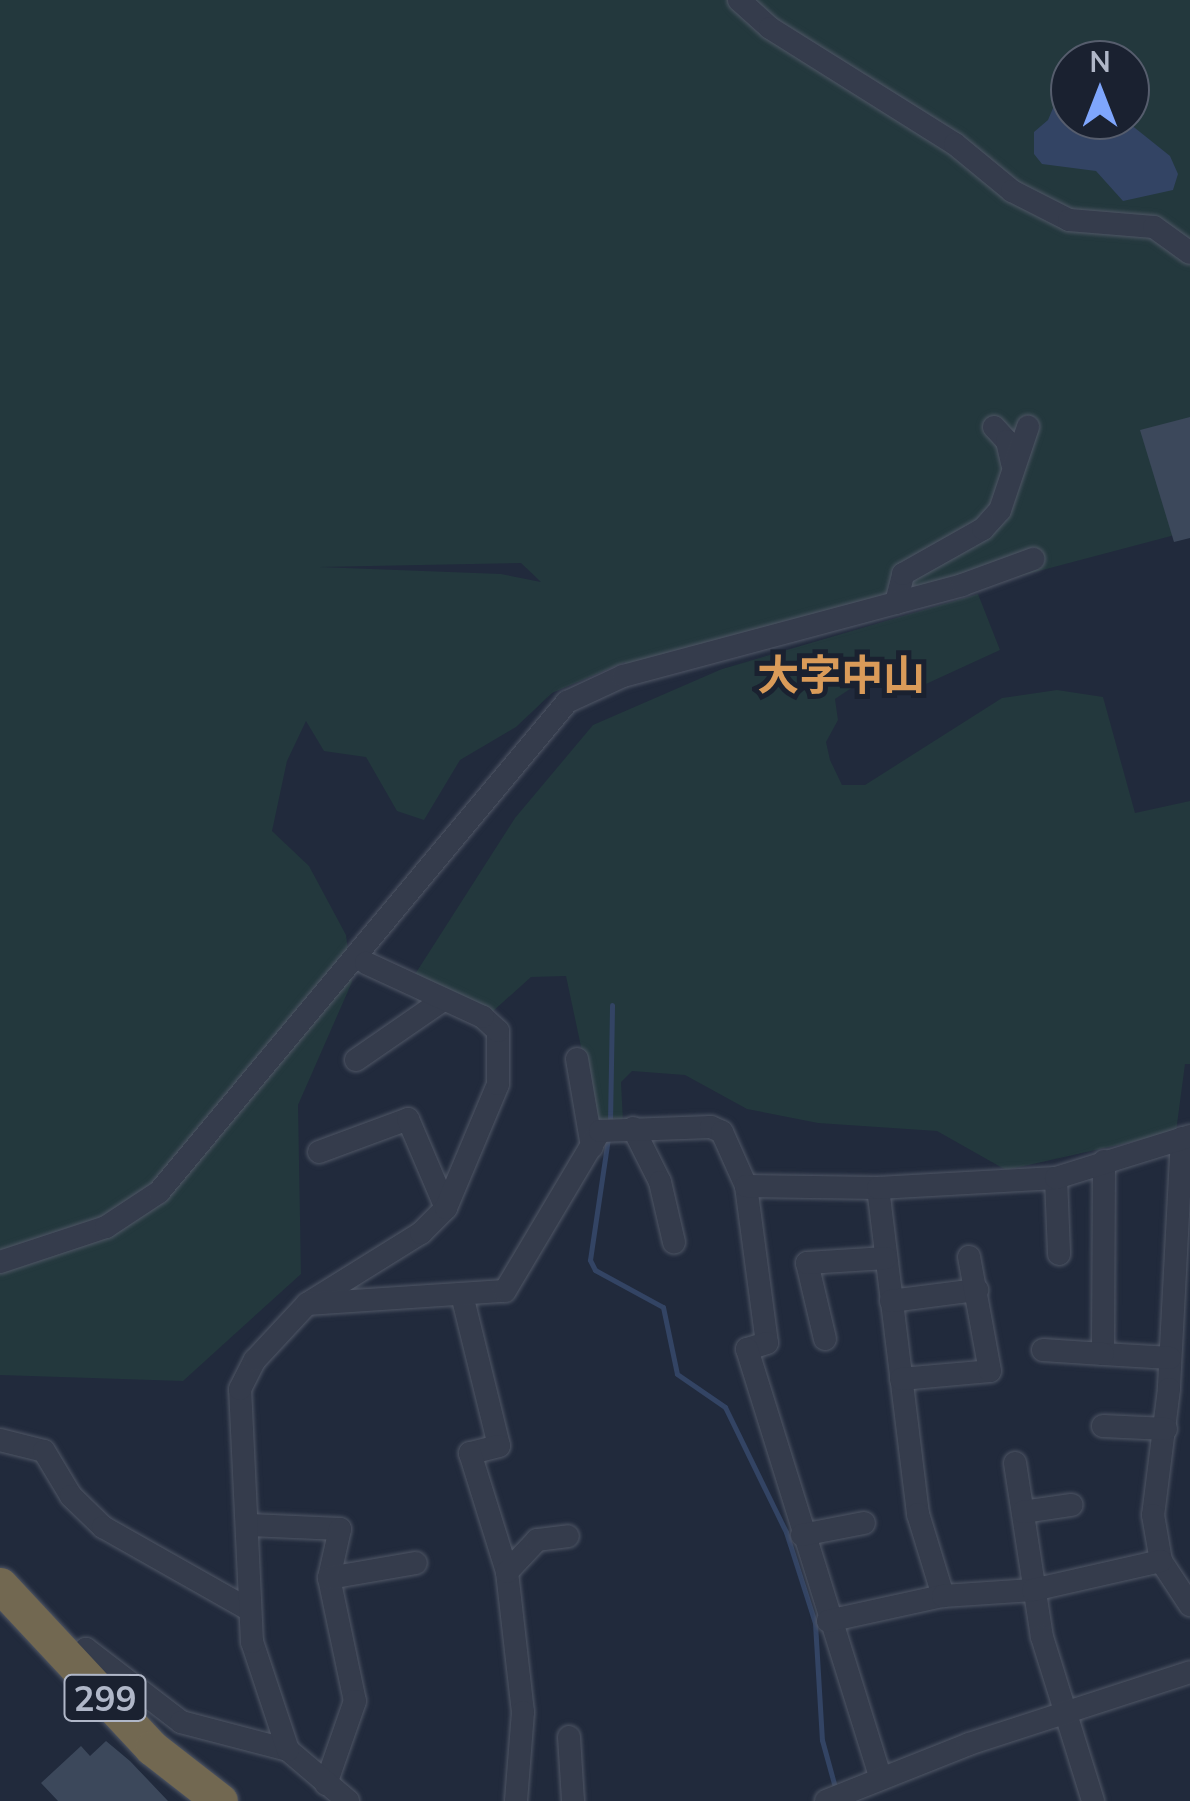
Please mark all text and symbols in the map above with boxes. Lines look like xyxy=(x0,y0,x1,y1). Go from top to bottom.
north arrow xyxy=(1050,40,1150,140)
text: N xyxy=(1089,44,1111,79)
district label: 大字中山 xyxy=(757,650,925,700)
road number: 299 xyxy=(62,1668,148,1728)

